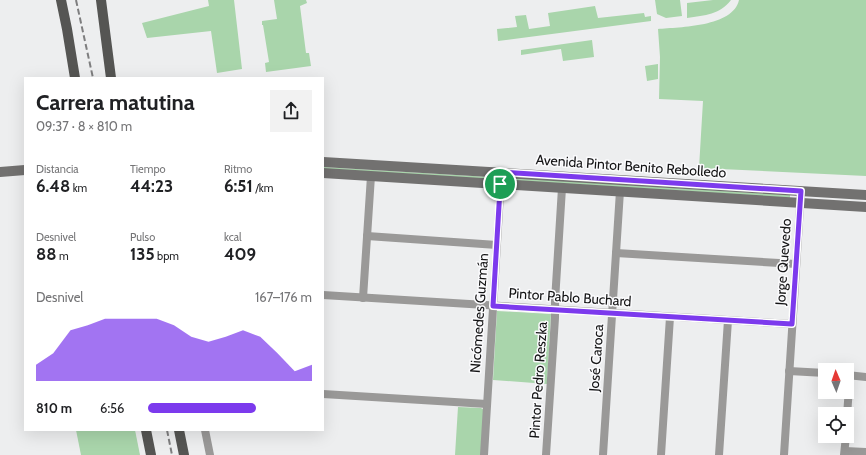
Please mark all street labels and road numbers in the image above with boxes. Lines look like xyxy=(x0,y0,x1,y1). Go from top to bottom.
street label: Avenida Pintor Benito Rebolledo xyxy=(535,150,727,182)
street label: Jorge Quevedo xyxy=(771,218,795,307)
street label: Nicómedes Guzmán xyxy=(466,252,492,374)
street label: Pintor Pablo Buchard xyxy=(508,284,632,310)
street label: Pintor Pedro Reszka xyxy=(525,321,551,439)
street label: José Caroca xyxy=(585,323,607,393)

